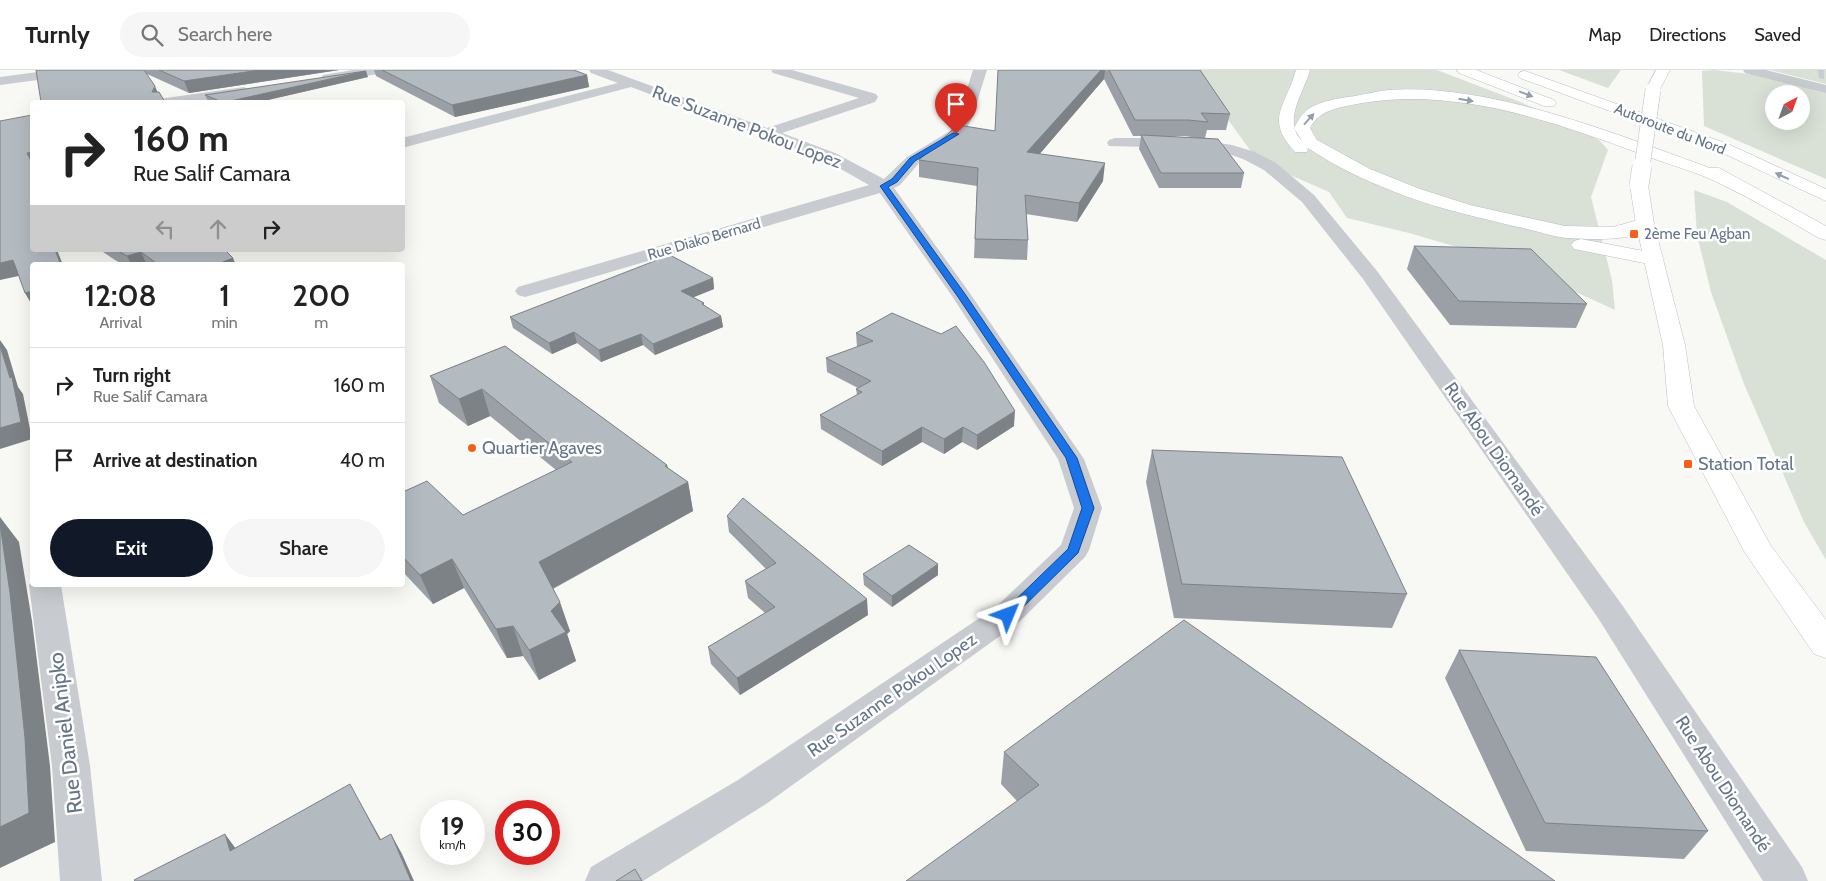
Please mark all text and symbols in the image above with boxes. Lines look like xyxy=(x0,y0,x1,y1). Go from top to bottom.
search box xyxy=(120,12,470,57)
text: Turnly xyxy=(25,20,90,49)
icon: search xyxy=(138,21,166,49)
text: Search here xyxy=(178,23,272,46)
text: Map xyxy=(1588,24,1621,46)
text: Directions xyxy=(1649,24,1726,46)
text: Saved xyxy=(1754,24,1801,46)
street label: Rue Suzanne Pokou Lopez xyxy=(649,81,845,173)
pin xyxy=(935,83,977,134)
north arrow xyxy=(1765,85,1810,130)
map controls xyxy=(1765,85,1810,130)
icon: arrive xyxy=(942,90,970,118)
one-way arrow xyxy=(1519,90,1534,98)
one-way arrow xyxy=(1458,96,1474,104)
street label: Autoroute du Nord xyxy=(1612,99,1728,159)
one-way arrow xyxy=(1304,113,1315,125)
text: 160 m xyxy=(133,117,229,160)
icon: right xyxy=(50,120,115,185)
text: Rue Salif Camara xyxy=(133,160,291,187)
one-way arrow xyxy=(1775,172,1789,180)
street label: Rue Diako Bernard xyxy=(645,214,763,264)
icon: left xyxy=(151,215,179,243)
icon: ahead xyxy=(204,215,232,243)
icon: right xyxy=(257,215,285,243)
place label: 2ème Feu Agban xyxy=(1644,225,1750,243)
marker: 2ème Feu Agban xyxy=(1628,228,1640,240)
text: 12:08 xyxy=(85,277,157,314)
text: 1 xyxy=(219,277,230,314)
text: 200 xyxy=(292,277,350,314)
text: Arrival xyxy=(99,313,142,332)
text: min xyxy=(211,313,238,332)
text: m xyxy=(314,313,328,332)
text: Turn right xyxy=(93,364,171,387)
icon: right xyxy=(50,371,78,399)
text: 160 m xyxy=(334,374,385,397)
street label: Rue Abou Diomandé xyxy=(1440,378,1548,520)
text: Rue Salif Camara xyxy=(93,387,208,406)
place label: Quartier Agaves xyxy=(482,437,602,459)
marker: Quartier Agaves xyxy=(466,442,478,454)
icon: arrive xyxy=(50,446,78,474)
text: Arrive at destination xyxy=(93,449,257,472)
text: 40 m xyxy=(340,449,385,472)
place label: Station Total xyxy=(1698,453,1794,475)
marker: Station Total xyxy=(1682,458,1694,470)
button: Exit xyxy=(50,519,213,577)
button: Share xyxy=(223,519,385,577)
position arrow xyxy=(981,588,1033,640)
street label: Rue Suzanne Pokou Lopez xyxy=(803,628,981,762)
street label: Rue Daniel Anipko xyxy=(43,651,87,815)
street label: Rue Abou Diomandé xyxy=(1671,712,1775,856)
speed limit sign: 30 xyxy=(495,800,560,865)
text: 19 xyxy=(441,811,464,841)
text: km/h xyxy=(439,837,466,852)

